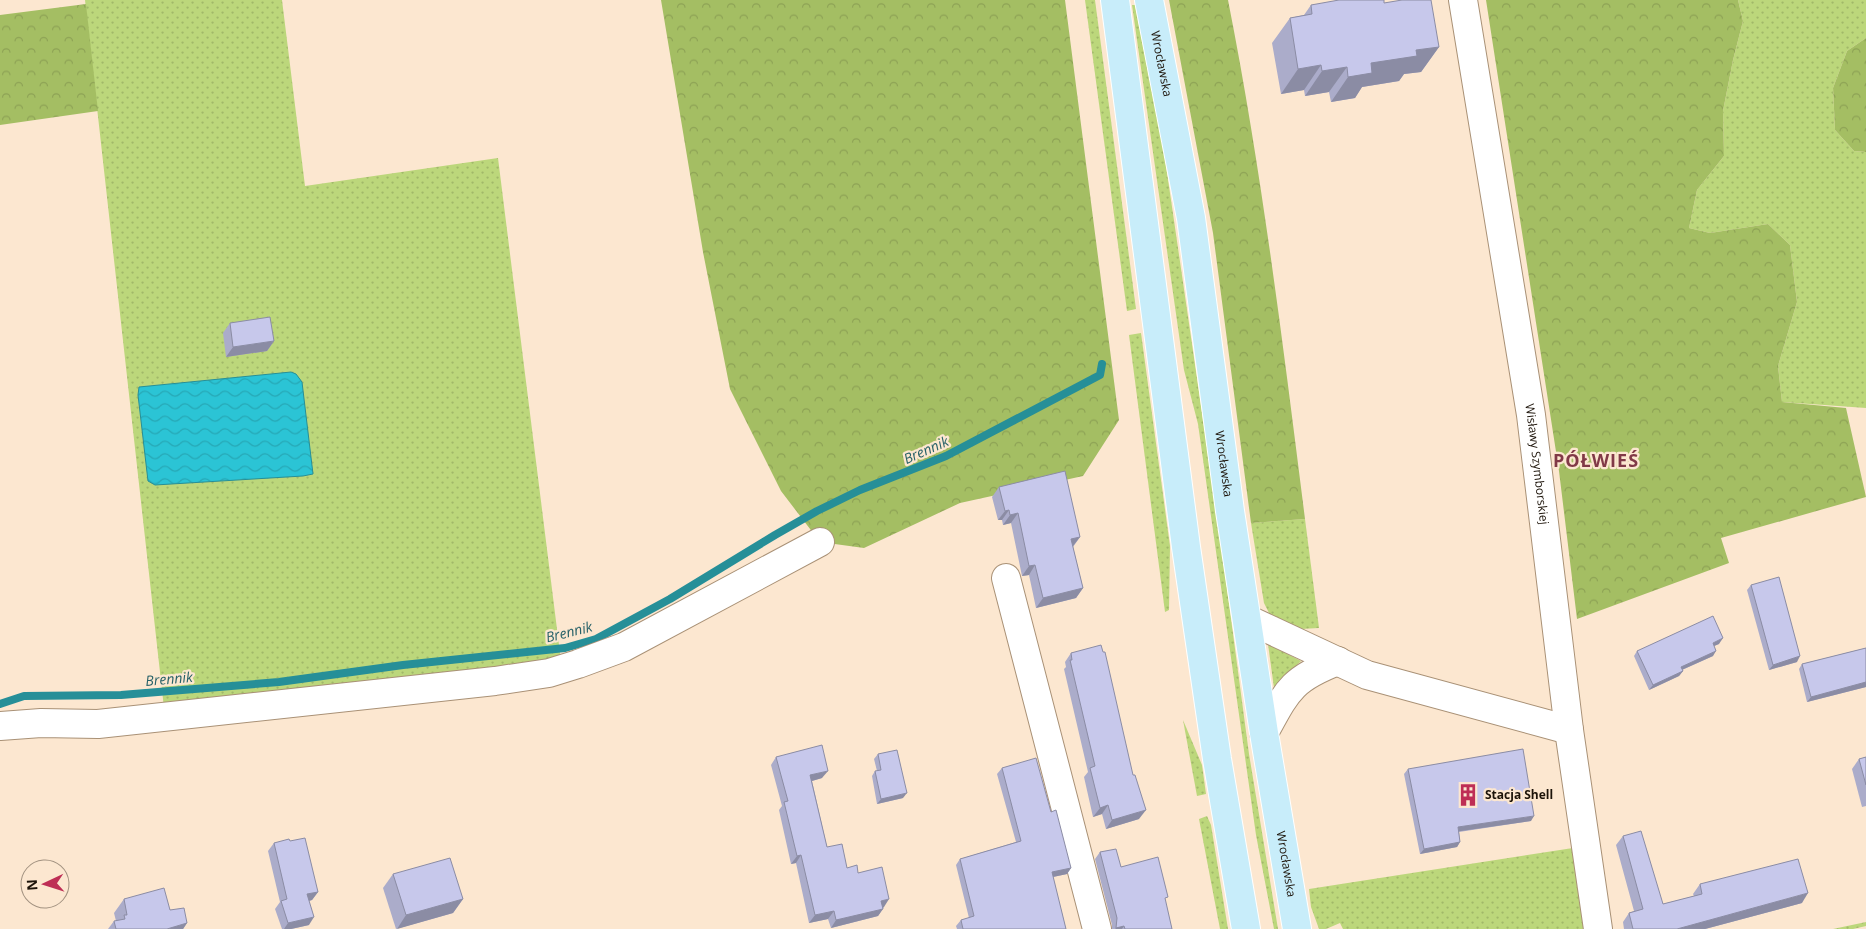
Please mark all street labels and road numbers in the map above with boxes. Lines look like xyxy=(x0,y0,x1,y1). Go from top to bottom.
street label: Wrocławska xyxy=(1147,29,1176,98)
street label: Wisławy Szymborskiej xyxy=(1521,402,1553,525)
street label: Wrocławska xyxy=(1211,430,1237,498)
street label: Wrocławska xyxy=(1273,830,1300,898)

